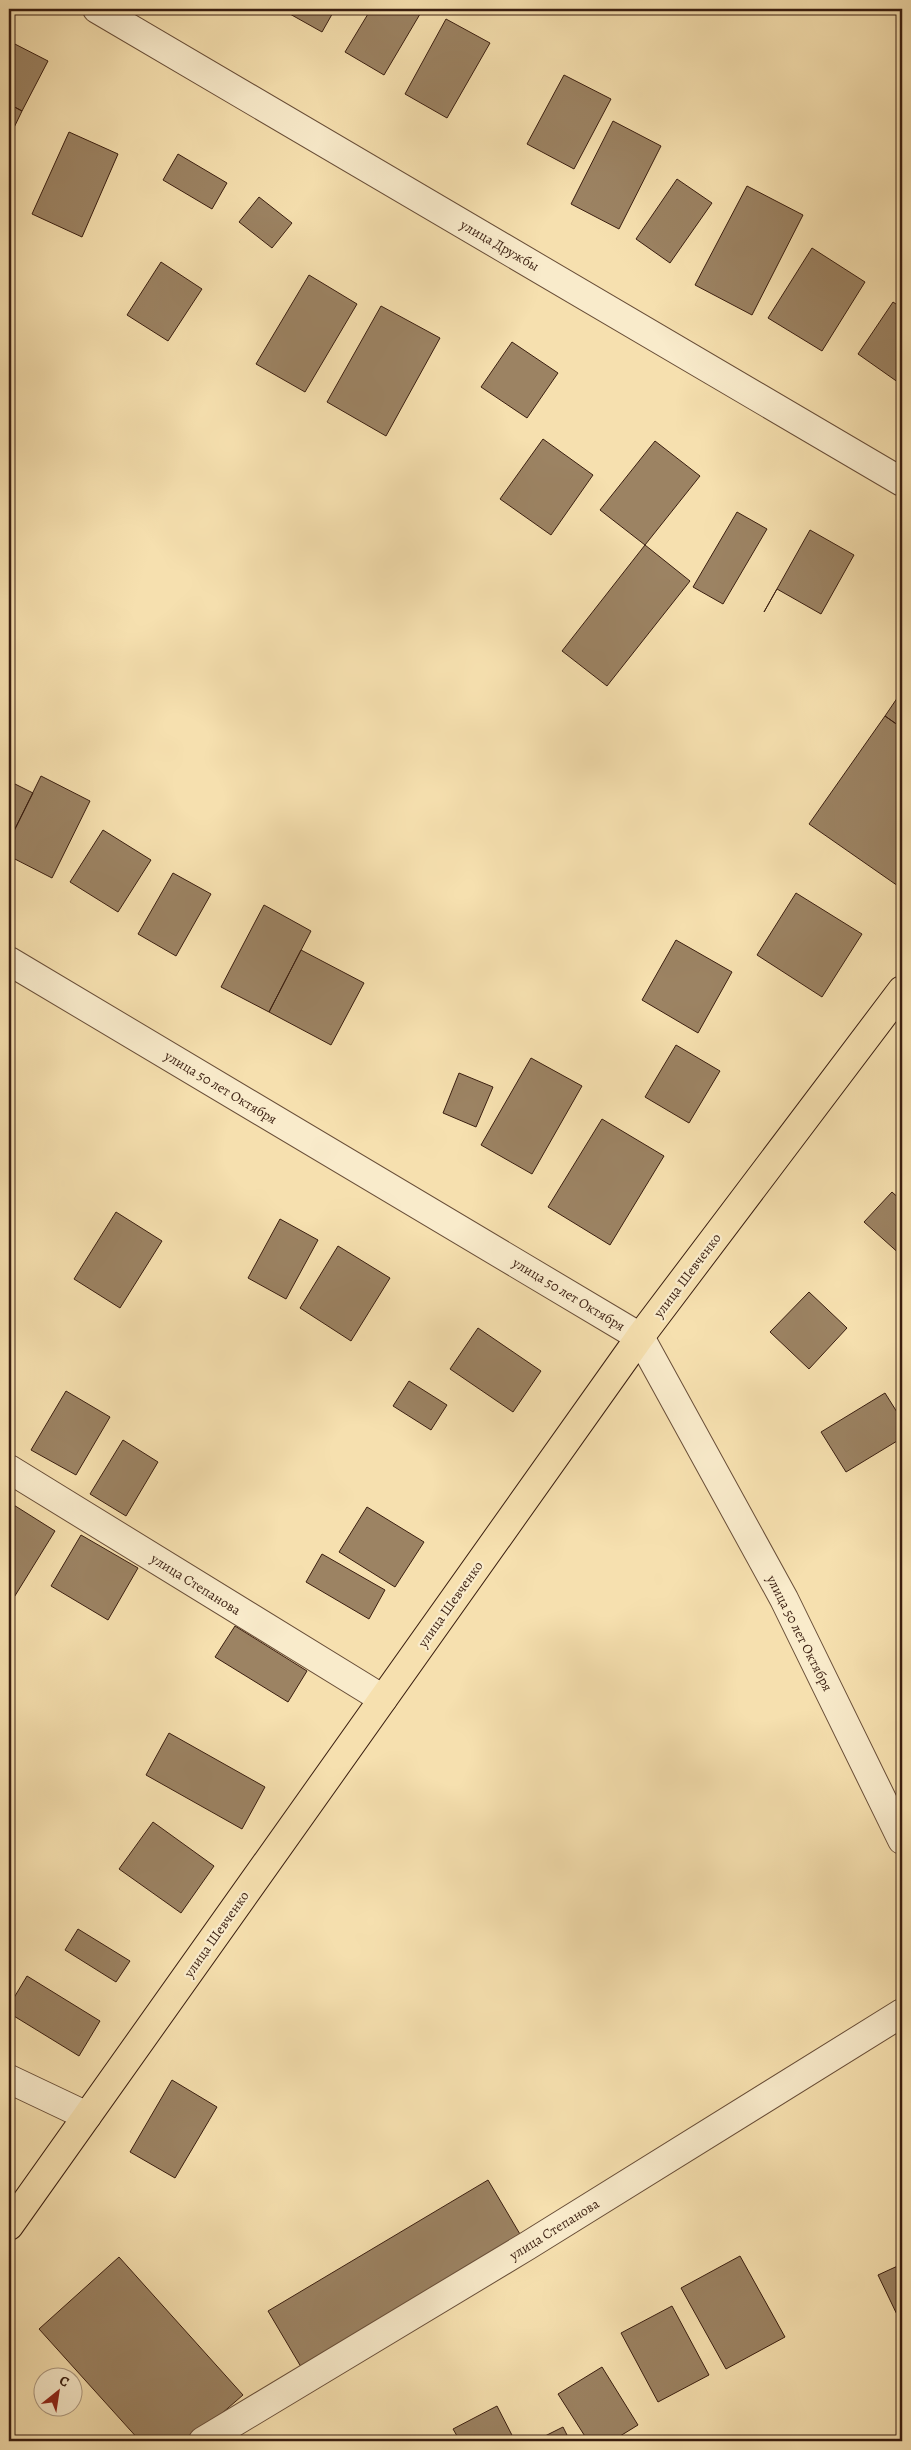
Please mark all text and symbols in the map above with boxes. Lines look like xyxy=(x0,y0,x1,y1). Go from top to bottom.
street label: улица Дружбы xyxy=(456,215,543,276)
street label: улица 50 лет Октября xyxy=(160,1046,281,1129)
street label: улица Шевченко xyxy=(649,1229,726,1322)
street label: улица 50 лет Октября xyxy=(508,1253,629,1336)
street label: улица Степанова xyxy=(146,1549,245,1620)
street label: улица Шевченко xyxy=(413,1557,487,1652)
street label: улица 50 лет Октября xyxy=(762,1571,837,1695)
street label: улица Шевченко xyxy=(179,1887,253,1982)
street label: улица Степанова xyxy=(505,2194,603,2265)
north arrow xyxy=(32,2368,82,2418)
text: С xyxy=(56,2371,73,2392)

